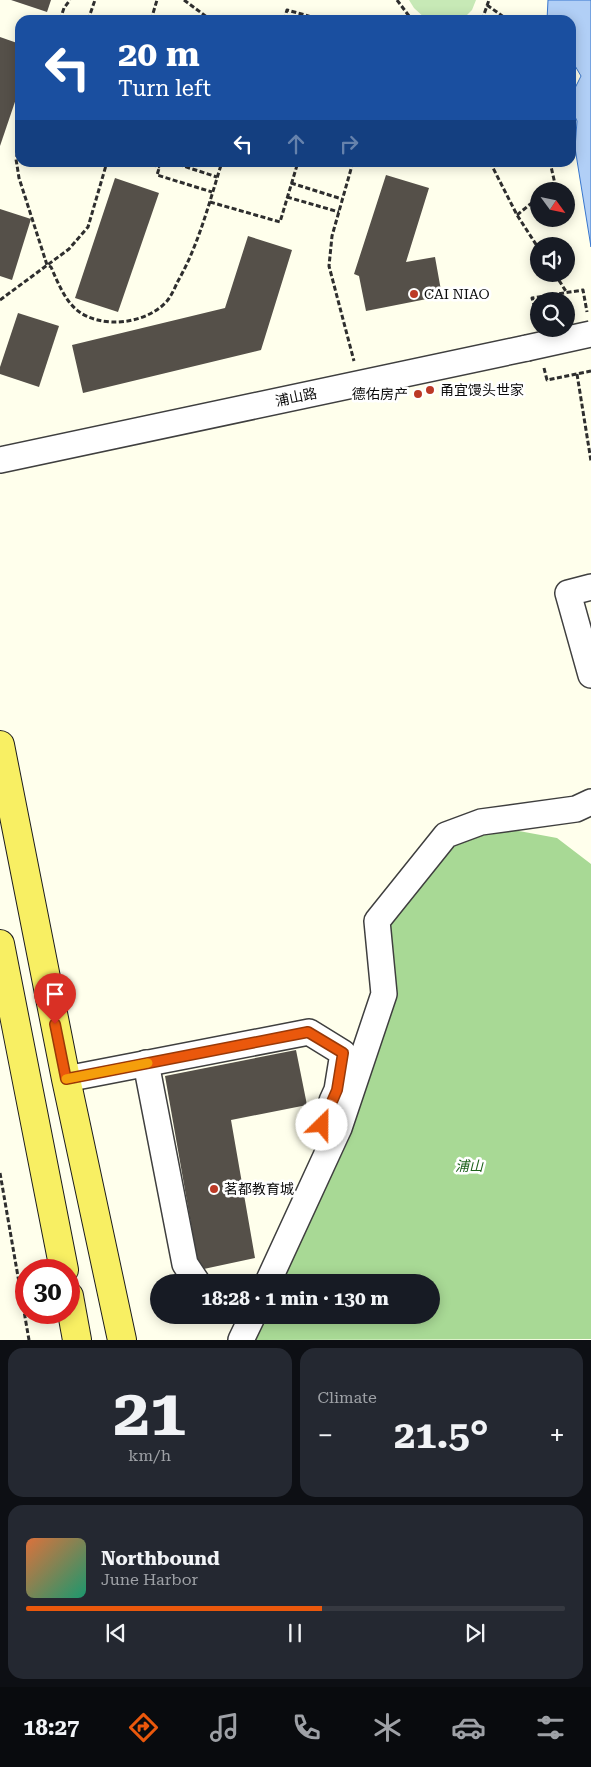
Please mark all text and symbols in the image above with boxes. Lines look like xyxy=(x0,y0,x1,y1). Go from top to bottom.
text: 20 m xyxy=(118,34,200,75)
icon: left xyxy=(35,35,100,100)
text: Turn left xyxy=(118,76,211,101)
icon: left xyxy=(229,130,257,158)
icon: ahead xyxy=(282,130,310,158)
icon: right xyxy=(335,130,363,158)
north arrow xyxy=(530,182,575,228)
map controls xyxy=(530,182,575,337)
button: sound xyxy=(530,237,575,282)
place label: CAI NIAO xyxy=(424,286,490,302)
marker: CAI NIAO xyxy=(408,288,420,300)
button: search xyxy=(530,292,575,337)
place label: 甬宜馒头世家 xyxy=(440,382,524,398)
marker: 甬宜馒头世家 xyxy=(424,384,436,396)
street label: 浦山路 xyxy=(274,385,318,409)
place label: 德佑房产 xyxy=(352,386,408,402)
marker: 德佑房产 xyxy=(412,388,424,400)
pin xyxy=(34,973,76,1024)
icon: arrive xyxy=(41,980,69,1008)
position arrow xyxy=(295,1098,347,1150)
park label: 浦山 xyxy=(455,1158,484,1174)
place label: 茗都教育城 xyxy=(224,1181,294,1197)
marker: 茗都教育城 xyxy=(208,1183,220,1195)
speed limit sign: 30 xyxy=(15,1259,80,1324)
text: 18:28 · 1 min · 130 m xyxy=(201,1287,389,1310)
text: 21 xyxy=(113,1375,186,1451)
text: Climate xyxy=(318,1388,377,1407)
text: 21.5° xyxy=(394,1413,489,1457)
text: − xyxy=(318,1419,333,1452)
text: + xyxy=(549,1419,565,1452)
text: km/h xyxy=(128,1446,171,1465)
text: Northbound xyxy=(101,1547,220,1570)
text: June Harbor xyxy=(101,1570,198,1589)
icon: previous xyxy=(102,1619,130,1647)
icon: pause xyxy=(281,1619,309,1647)
icon: next xyxy=(461,1619,489,1647)
icon: directions xyxy=(126,1710,161,1745)
icon: music xyxy=(207,1710,242,1745)
icon: phone xyxy=(289,1710,324,1745)
icon: climate xyxy=(370,1710,405,1745)
icon: car xyxy=(451,1710,486,1745)
icon: filters xyxy=(533,1710,568,1745)
text: 18:27 xyxy=(23,1715,79,1740)

